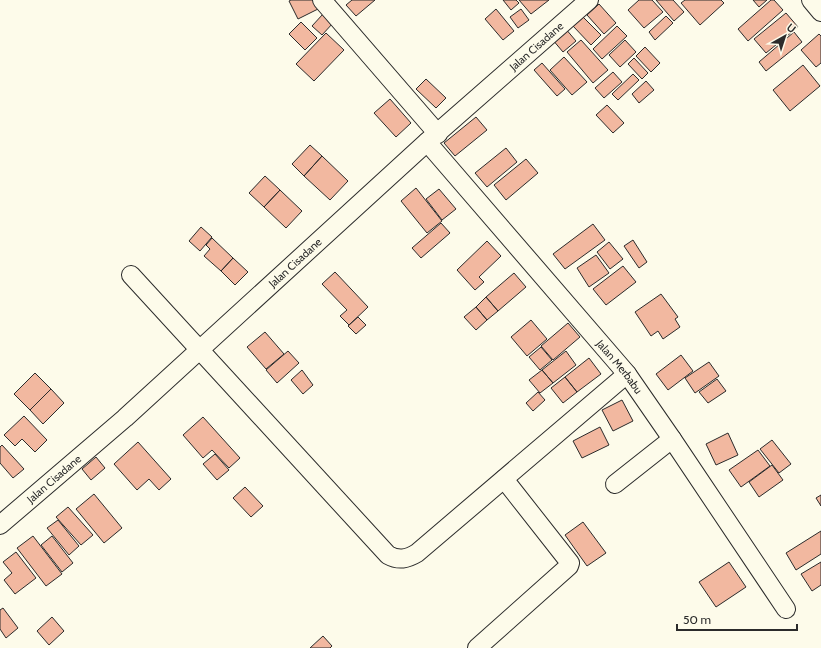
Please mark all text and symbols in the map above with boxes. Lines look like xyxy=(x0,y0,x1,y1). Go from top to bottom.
north arrow xyxy=(765,16,805,56)
street label: Jalan Cisadane xyxy=(506,19,566,74)
text: U xyxy=(784,20,799,36)
street label: Jalan Cisadane xyxy=(265,235,325,291)
street label: Jalan Merbabu xyxy=(593,336,646,397)
street label: Jalan Cisadane xyxy=(23,451,84,507)
scale bar xyxy=(677,606,797,632)
text: 50 m xyxy=(683,612,711,627)

